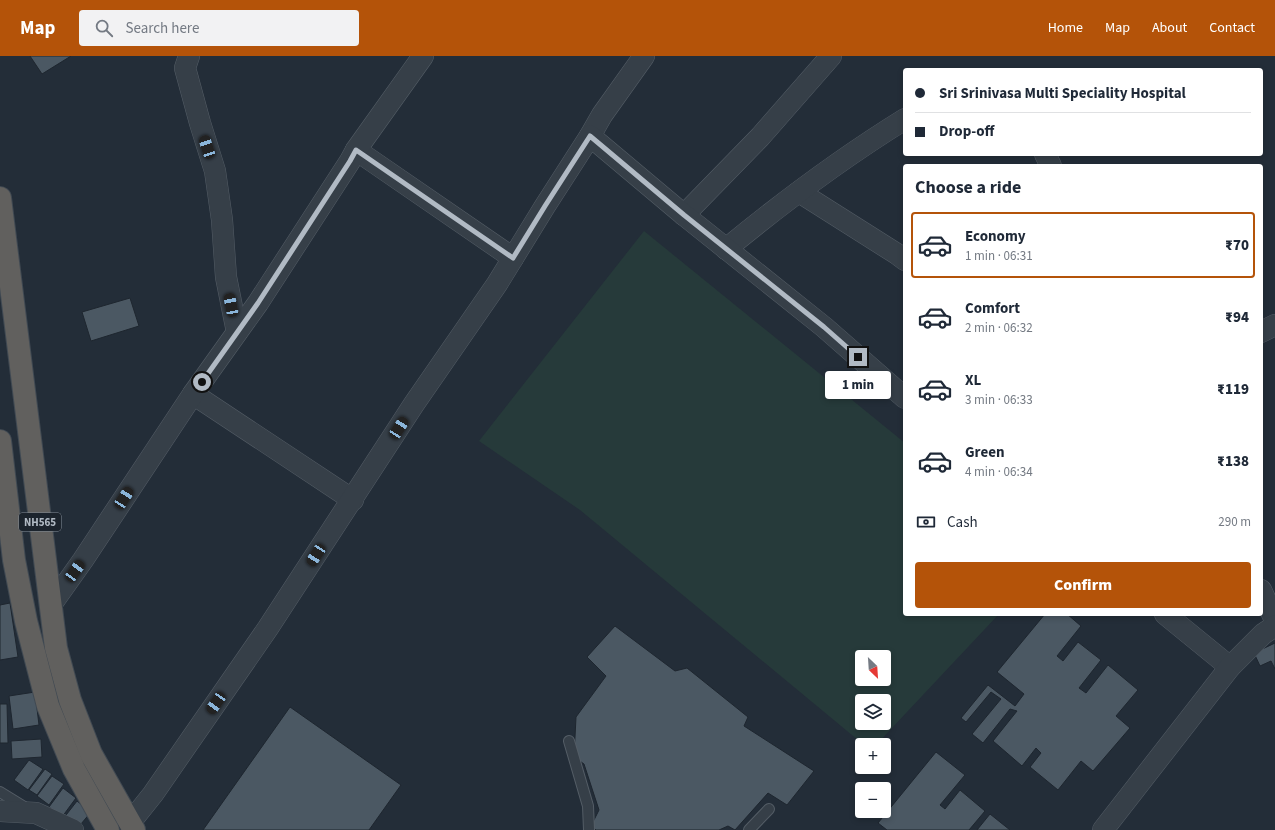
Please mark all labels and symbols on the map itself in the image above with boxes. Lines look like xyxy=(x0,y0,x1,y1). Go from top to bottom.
car xyxy=(198,134,216,160)
car xyxy=(223,292,239,318)
route end xyxy=(849,348,867,366)
callout: 1 min xyxy=(825,371,891,399)
route start xyxy=(193,373,211,391)
car xyxy=(387,415,411,441)
car xyxy=(112,485,136,511)
road number: NH565 xyxy=(19,513,61,531)
car xyxy=(304,542,328,568)
car xyxy=(63,558,87,584)
north arrow xyxy=(855,650,891,686)
car xyxy=(204,690,228,716)

